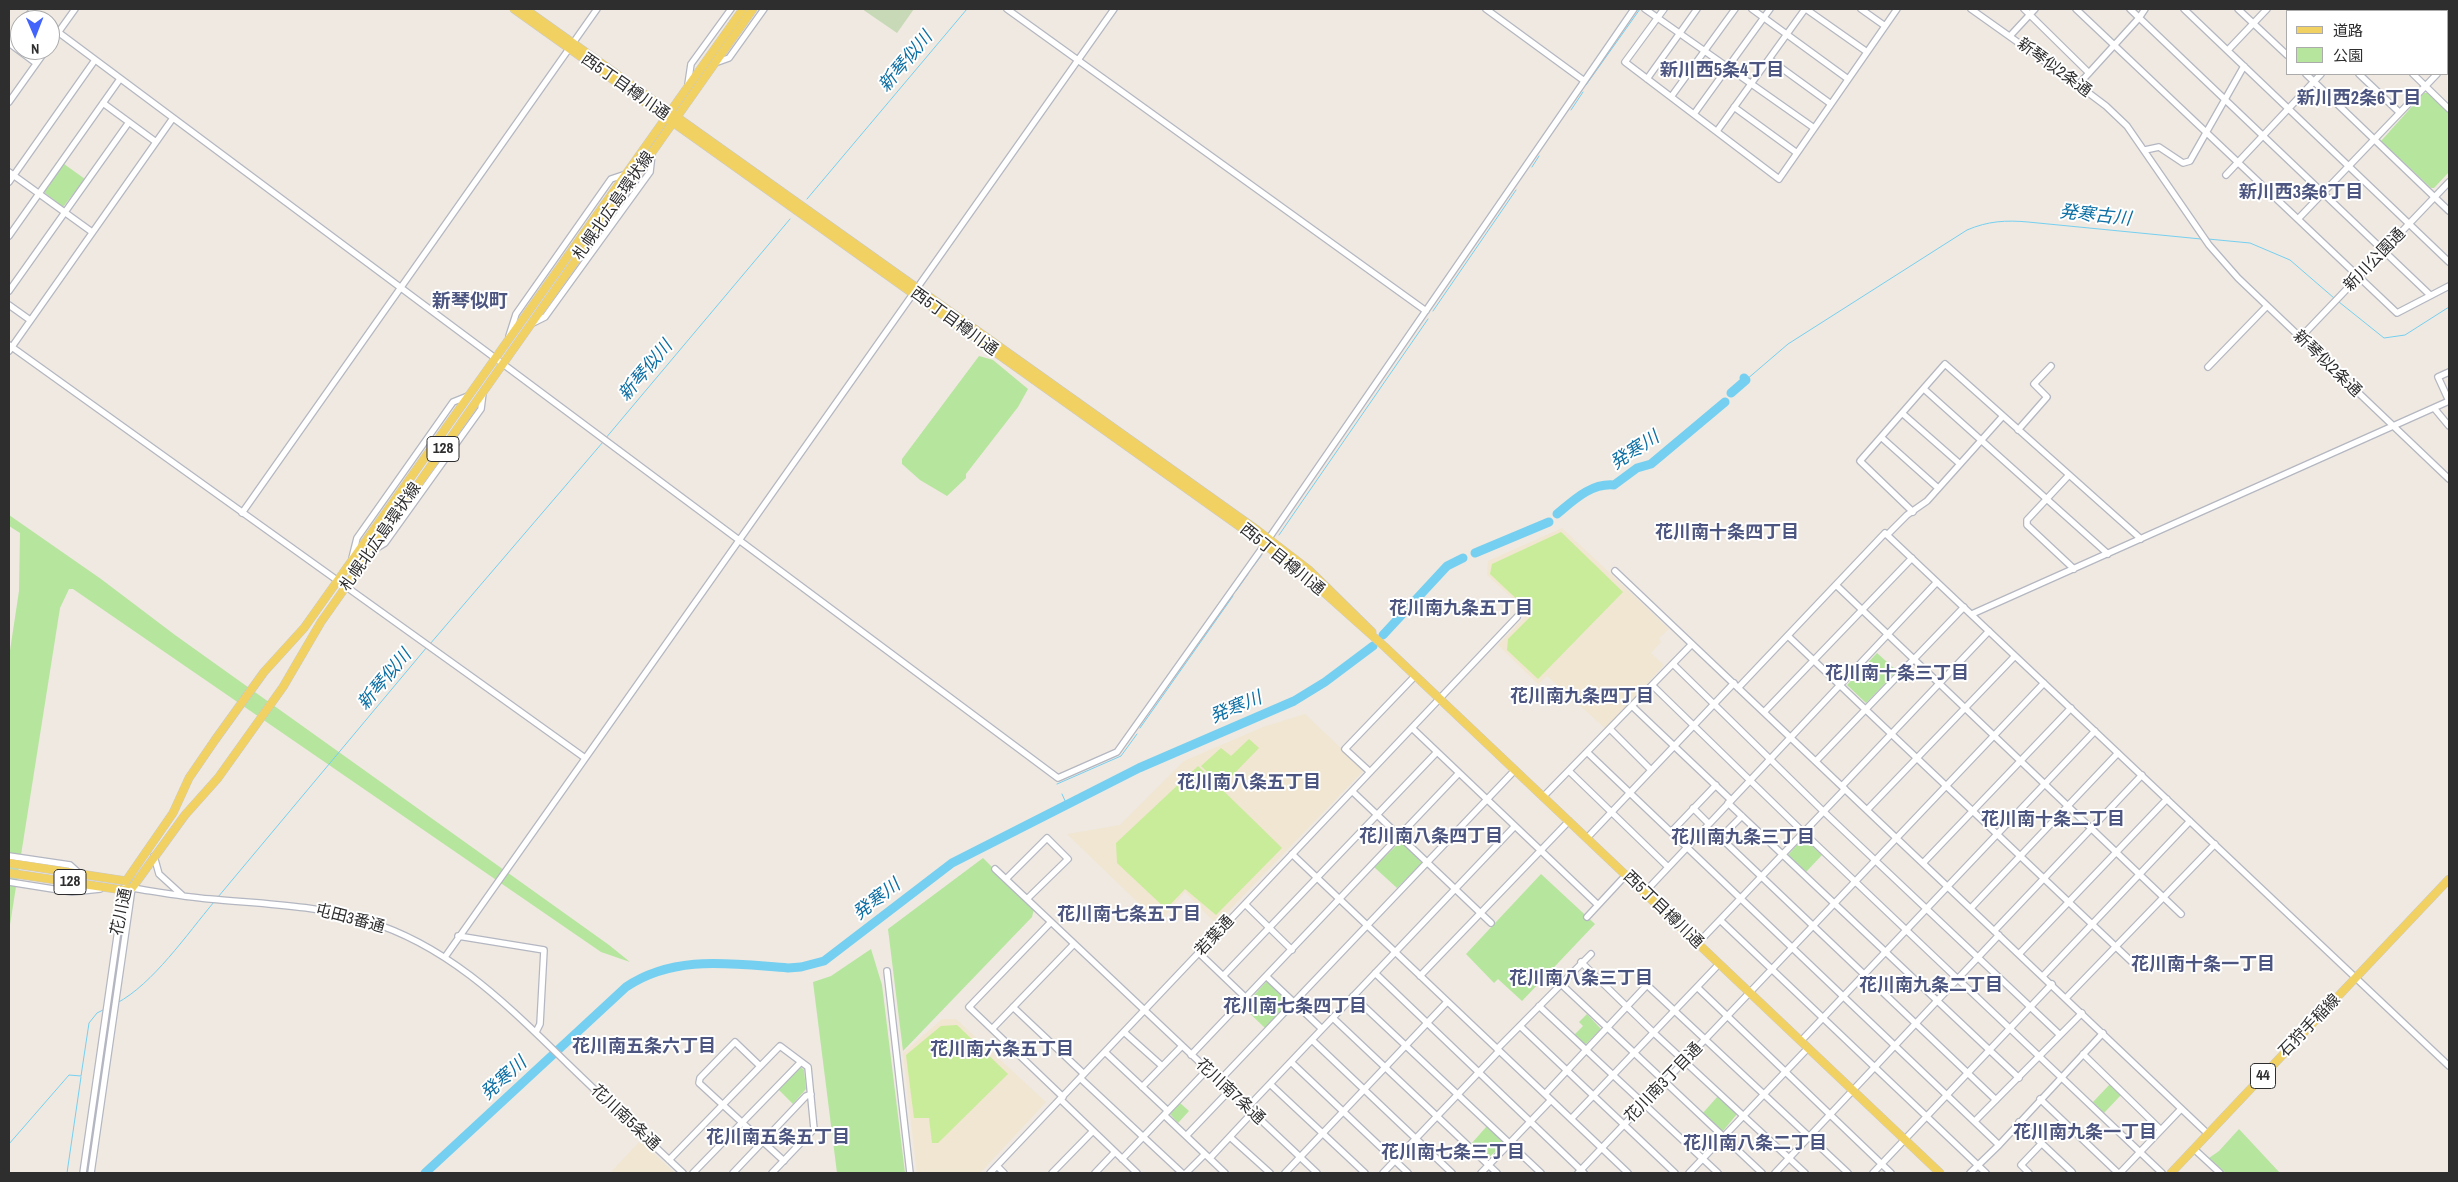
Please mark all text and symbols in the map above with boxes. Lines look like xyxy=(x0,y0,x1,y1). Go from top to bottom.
north arrow xyxy=(10,10,60,60)
legend xyxy=(2286,10,2448,75)
text: 道路 xyxy=(2333,20,2363,41)
water label: 新琴似川 xyxy=(875,27,937,97)
street label: 新琴似2条通 xyxy=(2013,35,2095,101)
text: N xyxy=(31,40,40,58)
text: 公園 xyxy=(2333,45,2363,66)
street label: 西5丁目樽川通 xyxy=(577,50,673,124)
district label: 新川西5条4丁目 xyxy=(1660,60,1784,82)
district label: 新川西2条6丁目 xyxy=(2297,88,2421,110)
street label: 札幌北広島環状線 xyxy=(569,148,659,264)
district label: 新川西3条6丁目 xyxy=(2239,182,2363,204)
water label: 発寒古川 xyxy=(2058,201,2132,231)
street label: 新川公園通 xyxy=(2340,225,2410,295)
street label: 西5丁目樽川通 xyxy=(907,284,1001,360)
district label: 新琴似町 xyxy=(432,291,508,313)
street label: 新琴似2条通 xyxy=(2289,327,2365,401)
water label: 新琴似川 xyxy=(615,336,677,406)
water label: 発寒川 xyxy=(1607,427,1663,475)
road number: 128 xyxy=(427,436,459,462)
street label: 札幌北広島環状線 xyxy=(336,479,426,595)
street label: 西5丁目樽川通 xyxy=(1236,520,1328,600)
district label: 花川南十条四丁目 xyxy=(1655,522,1799,544)
district label: 花川南九条五丁目 xyxy=(1389,598,1533,620)
water label: 新琴似川 xyxy=(354,645,416,715)
district label: 花川南十条三丁目 xyxy=(1825,663,1969,685)
district label: 花川南九条四丁目 xyxy=(1510,686,1654,708)
water label: 発寒川 xyxy=(1207,688,1265,728)
district label: 花川南八条五丁目 xyxy=(1177,772,1321,794)
district label: 花川南十条二丁目 xyxy=(1981,809,2125,831)
district label: 花川南八条四丁目 xyxy=(1359,826,1503,848)
district label: 花川南九条三丁目 xyxy=(1671,827,1815,849)
street label: 西5丁目樽川通 xyxy=(1619,867,1707,953)
road number: 128 xyxy=(54,870,86,894)
water label: 発寒川 xyxy=(849,875,905,925)
street label: 花川通 xyxy=(108,887,136,937)
street label: 屯田3番通 xyxy=(313,901,387,937)
district label: 花川南七条五丁目 xyxy=(1057,904,1201,926)
street label: 若葉通 xyxy=(1192,912,1238,960)
district label: 花川南十条一丁目 xyxy=(2131,954,2275,976)
district label: 花川南八条三丁目 xyxy=(1509,968,1653,990)
district label: 花川南九条二丁目 xyxy=(1859,975,2003,997)
street label: 石狩手稲線 xyxy=(2275,991,2345,1061)
district label: 花川南七条四丁目 xyxy=(1223,996,1367,1018)
district label: 花川南五条六丁目 xyxy=(572,1036,716,1058)
district label: 花川南六条五丁目 xyxy=(930,1039,1074,1061)
street label: 花川南3丁目通 xyxy=(1621,1039,1707,1127)
water label: 発寒川 xyxy=(477,1053,531,1105)
street label: 花川南7条通 xyxy=(1192,1055,1268,1129)
road number: 44 xyxy=(2250,1064,2276,1088)
street label: 花川南5条通 xyxy=(587,1081,663,1155)
district label: 花川南九条一丁目 xyxy=(2013,1122,2157,1144)
district label: 花川南五条五丁目 xyxy=(706,1127,850,1149)
district label: 花川南八条二丁目 xyxy=(1683,1133,1827,1155)
district label: 花川南七条三丁目 xyxy=(1381,1142,1525,1164)

